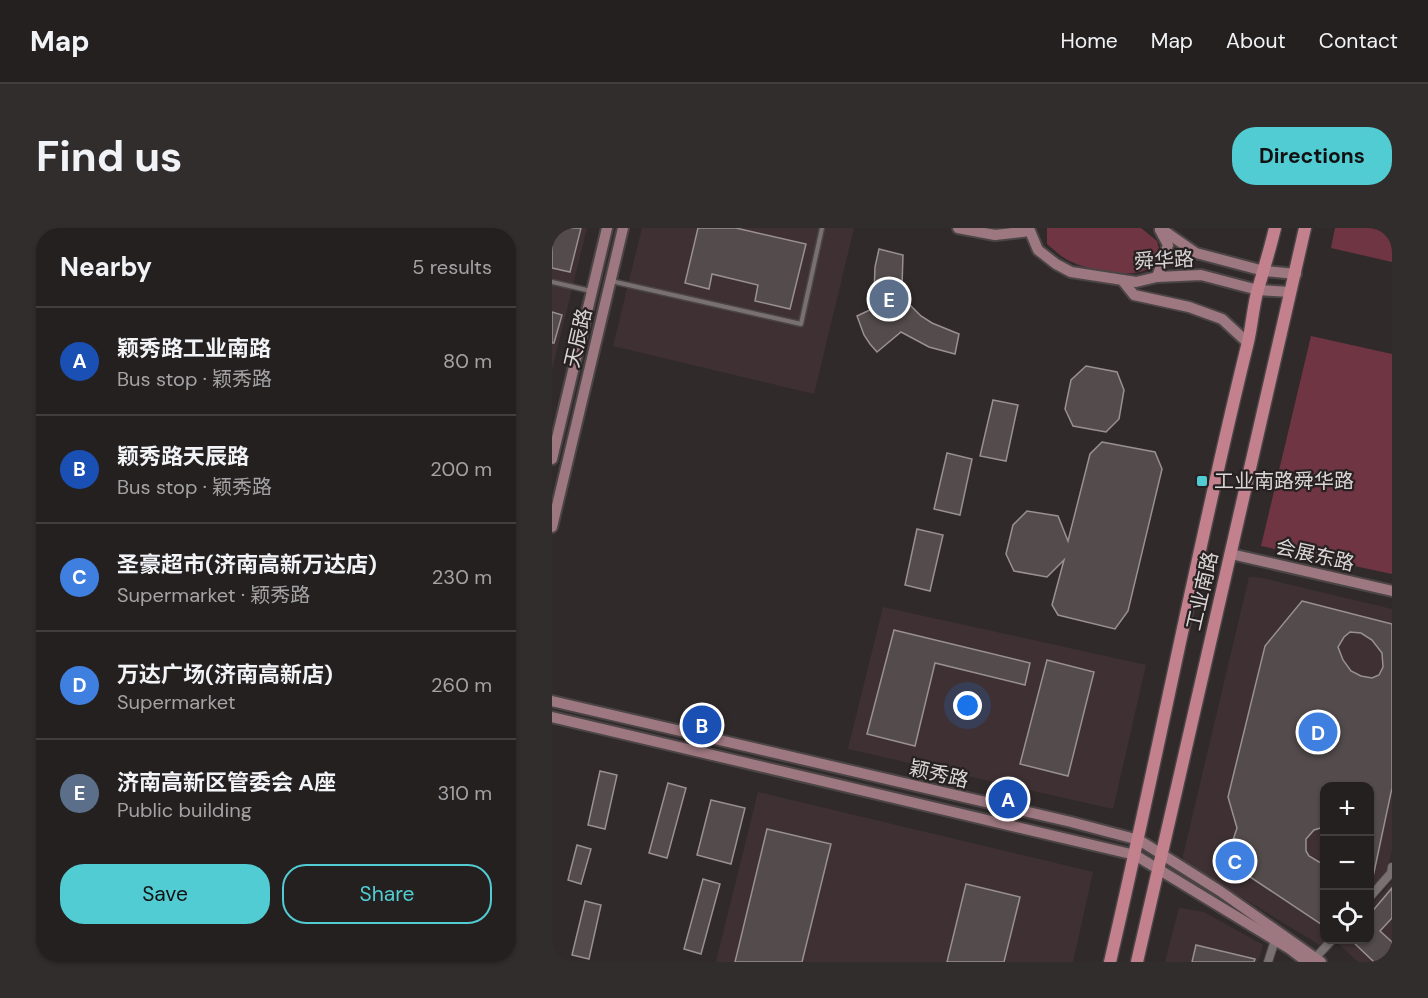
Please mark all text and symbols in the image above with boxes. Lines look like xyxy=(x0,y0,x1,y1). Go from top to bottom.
text: Map xyxy=(30,23,90,60)
text: Home xyxy=(1060,27,1118,55)
text: Map xyxy=(1151,27,1193,55)
text: About xyxy=(1226,27,1286,55)
text: Contact xyxy=(1319,27,1398,55)
button: Directions xyxy=(1232,127,1392,185)
text: Find us xyxy=(36,129,182,184)
street label: 舜华路 xyxy=(1133,245,1195,275)
text: Nearby xyxy=(60,250,152,284)
text: 5 results xyxy=(412,254,492,280)
pin: E xyxy=(870,276,908,322)
street label: 天辰路 xyxy=(559,306,597,370)
text: 颖秀路工业南路 xyxy=(117,334,271,363)
text: A xyxy=(72,348,87,374)
text: 80 m xyxy=(443,348,492,374)
text: Bus stop · 颖秀路 xyxy=(117,366,272,392)
text: 颖秀路天辰路 xyxy=(117,442,249,471)
text: B xyxy=(73,456,86,482)
text: 200 m xyxy=(430,456,492,482)
place label: 工业南路舜华路 xyxy=(1214,468,1354,494)
text: Bus stop · 颖秀路 xyxy=(117,474,272,500)
marker: 工业南路舜华路 xyxy=(1195,474,1209,488)
street label: 会展东路 xyxy=(1273,533,1357,577)
street label: 工业南路 xyxy=(1180,549,1224,633)
text: 圣豪超市(济南高新万达店) xyxy=(117,550,377,579)
text: C xyxy=(72,564,87,590)
text: 230 m xyxy=(432,564,492,590)
text: Supermarket · 颖秀路 xyxy=(117,582,310,608)
text: 万达广场(济南高新店) xyxy=(117,660,333,689)
text: D xyxy=(72,672,87,698)
text: 260 m xyxy=(431,672,492,698)
text: Supermarket xyxy=(117,689,236,715)
your location xyxy=(953,691,982,720)
pin: B xyxy=(682,702,722,748)
pin: D xyxy=(1298,710,1338,754)
street label: 颖秀路 xyxy=(907,755,971,793)
text: 济南高新区管委会 A座 xyxy=(117,768,336,797)
pin: A xyxy=(988,776,1028,822)
text: E xyxy=(74,780,85,806)
text: 310 m xyxy=(437,780,492,806)
map controls xyxy=(1320,782,1374,944)
button: + xyxy=(1320,782,1374,836)
text: Public building xyxy=(117,797,252,823)
button: − xyxy=(1320,836,1374,890)
pin: C xyxy=(1216,838,1254,884)
button: Save xyxy=(60,864,270,924)
button: Share xyxy=(282,864,492,924)
button: locate xyxy=(1320,890,1374,944)

